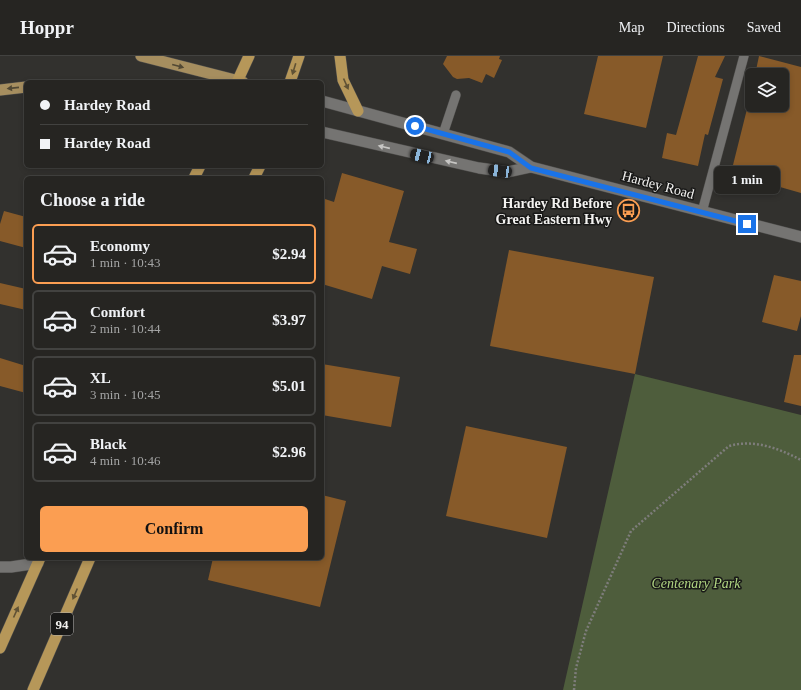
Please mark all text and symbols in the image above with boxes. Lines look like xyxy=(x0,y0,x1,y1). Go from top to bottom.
text: Hoppr xyxy=(20,17,74,38)
text: Map xyxy=(619,20,644,35)
text: Directions xyxy=(666,20,725,35)
text: Saved xyxy=(747,20,781,35)
one-way arrow xyxy=(173,63,185,69)
one-way arrow xyxy=(291,63,297,75)
map controls xyxy=(745,68,789,112)
button: layers xyxy=(745,68,789,112)
one-way arrow xyxy=(343,79,349,90)
one-way arrow xyxy=(7,85,19,92)
text: Hardey Road xyxy=(64,97,150,113)
route start xyxy=(406,117,424,135)
text: Hardey Road xyxy=(64,135,150,151)
one-way arrow xyxy=(378,143,390,149)
car xyxy=(409,147,435,165)
one-way arrow xyxy=(445,158,457,164)
car xyxy=(487,164,513,178)
callout: 1 min xyxy=(714,166,780,194)
street label: Hardey Road xyxy=(620,168,696,202)
text: 1 min xyxy=(731,172,763,187)
text: Choose a ride xyxy=(40,190,145,210)
place label: Hardey Rd Before Great Eastern Hwy xyxy=(496,196,612,227)
bus stop icon: Hardey Rd Before Great Eastern Hwy xyxy=(615,198,641,224)
route end xyxy=(738,215,756,233)
icon: car xyxy=(42,236,78,272)
text: Economy xyxy=(90,238,150,254)
text: $2.94 xyxy=(272,246,306,262)
text: 1 min · 10:43 xyxy=(90,255,160,270)
icon: car xyxy=(42,302,78,338)
text: Comfort xyxy=(90,304,145,320)
text: $3.97 xyxy=(272,312,306,328)
text: 2 min · 10:44 xyxy=(90,321,160,336)
icon: car xyxy=(42,368,78,404)
text: XL xyxy=(90,370,111,386)
text: $5.01 xyxy=(272,378,306,394)
text: 3 min · 10:45 xyxy=(90,387,160,402)
icon: car xyxy=(42,434,78,470)
text: Black xyxy=(90,436,127,452)
text: $2.96 xyxy=(272,444,306,460)
text: 4 min · 10:46 xyxy=(90,453,160,468)
button: Confirm xyxy=(40,506,308,552)
park label: Centenary Park xyxy=(651,576,741,591)
one-way arrow xyxy=(71,588,77,600)
one-way arrow xyxy=(13,607,19,618)
road number: 94 xyxy=(51,613,73,635)

